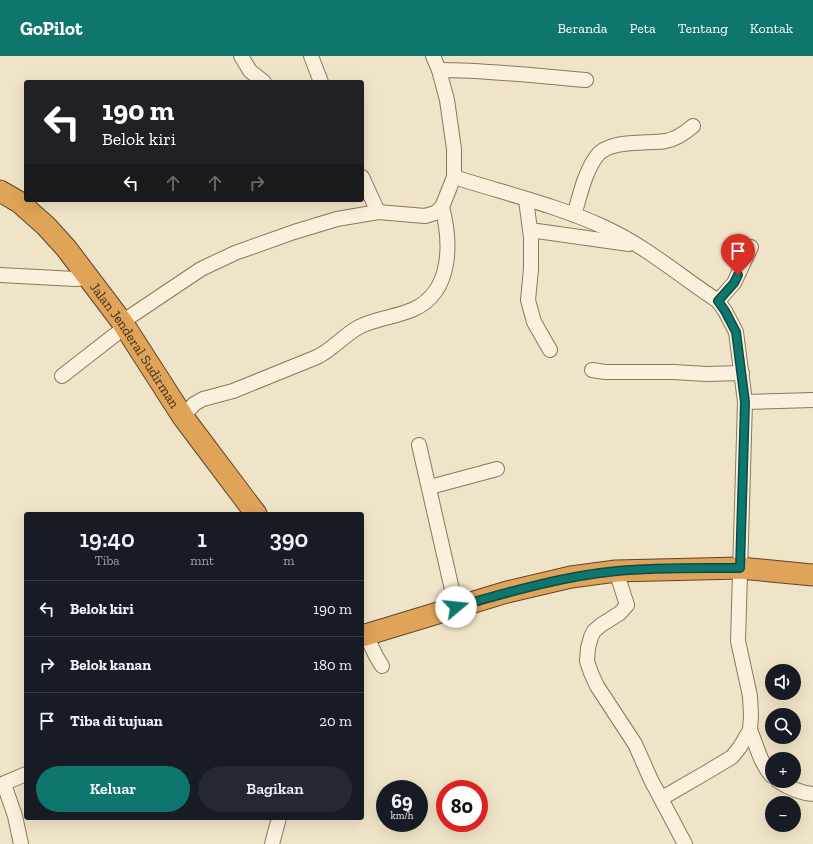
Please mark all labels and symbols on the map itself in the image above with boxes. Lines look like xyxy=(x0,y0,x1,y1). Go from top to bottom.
pin xyxy=(721,234,755,275)
street label: Jalan Jenderal Sudirman xyxy=(86,279,184,411)
position arrow xyxy=(435,586,477,628)
speed limit sign: 80 xyxy=(436,780,488,832)

